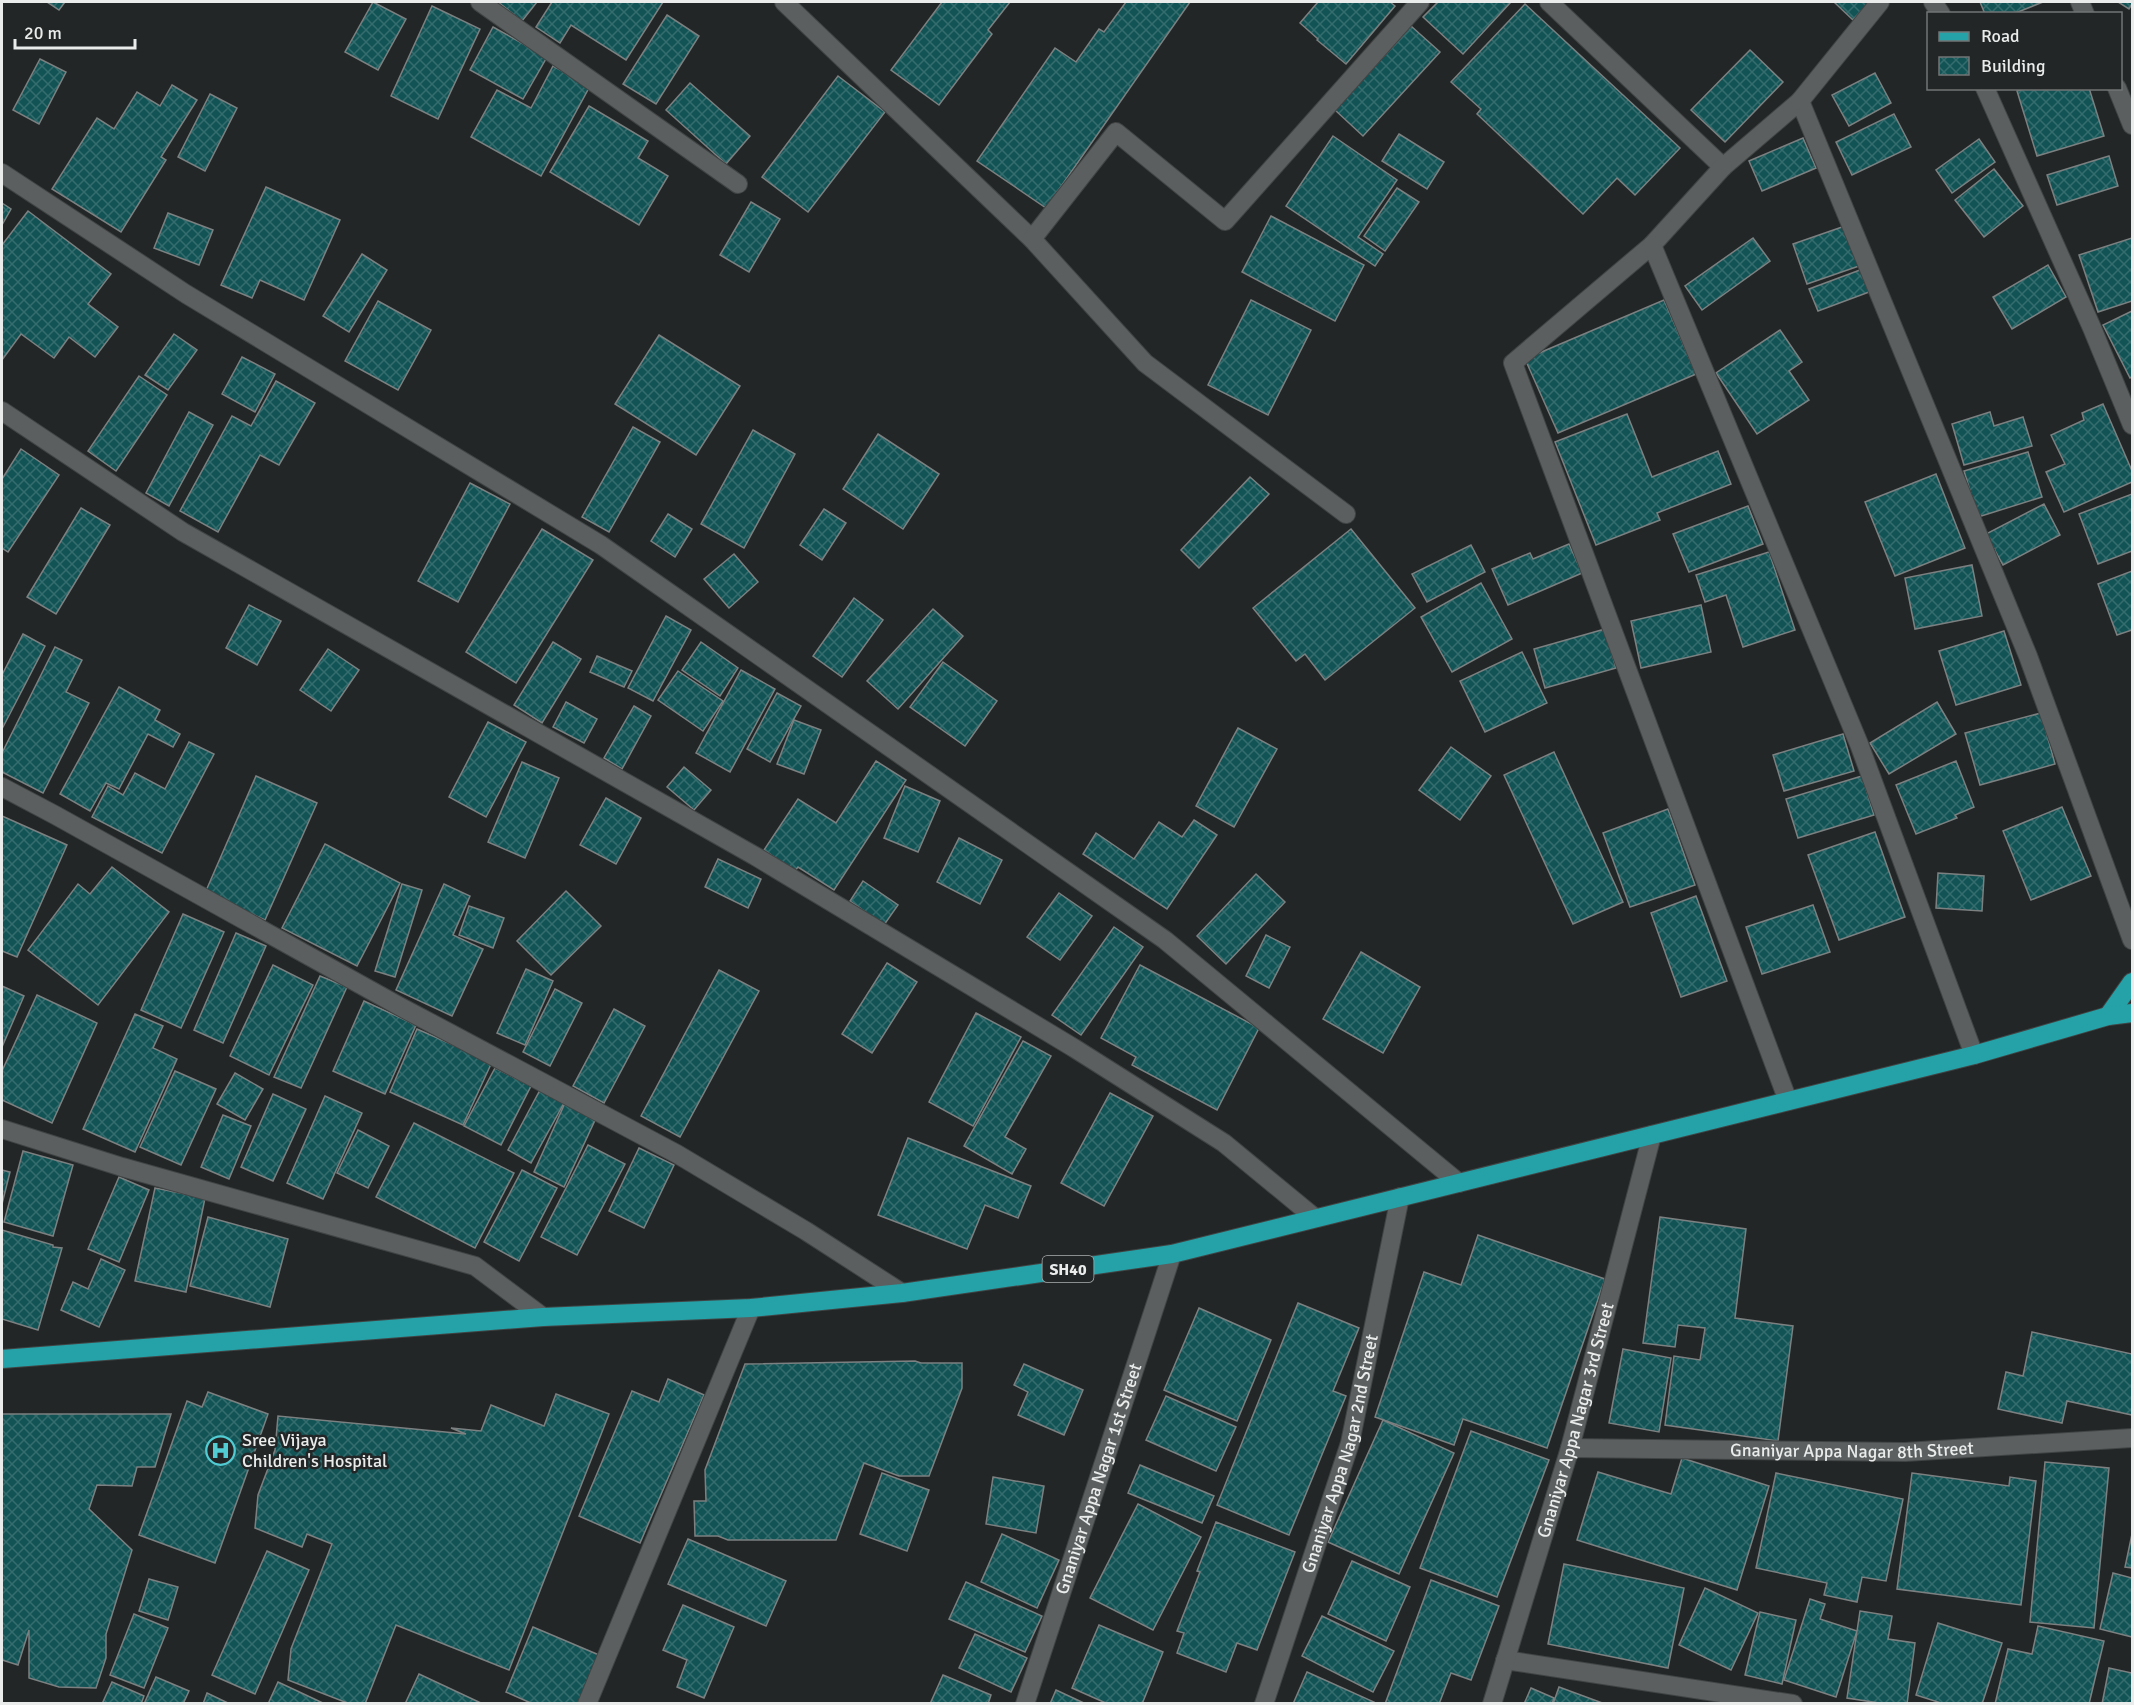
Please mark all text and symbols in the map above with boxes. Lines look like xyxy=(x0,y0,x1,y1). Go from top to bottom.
scale bar xyxy=(15,12,135,50)
legend xyxy=(1927,12,2122,90)
text: 20 m xyxy=(24,22,62,44)
text: Road xyxy=(1981,25,2020,47)
text: Building xyxy=(1981,55,2045,77)
road number: SH40 xyxy=(1042,1256,1094,1282)
street label: Gnaniyar Appa Nagar 3rd Street xyxy=(1532,1300,1619,1541)
street label: Gnaniyar Appa Nagar 2nd Street xyxy=(1297,1332,1383,1576)
street label: Gnaniyar Appa Nagar 1st Street xyxy=(1051,1360,1147,1597)
place label: Sree Vijaya Children's Hospital xyxy=(242,1429,387,1472)
hospital icon: Sree Vijaya Children's Hospital xyxy=(205,1434,237,1466)
street label: Gnaniyar Appa Nagar 8th Street xyxy=(1730,1437,1974,1463)

